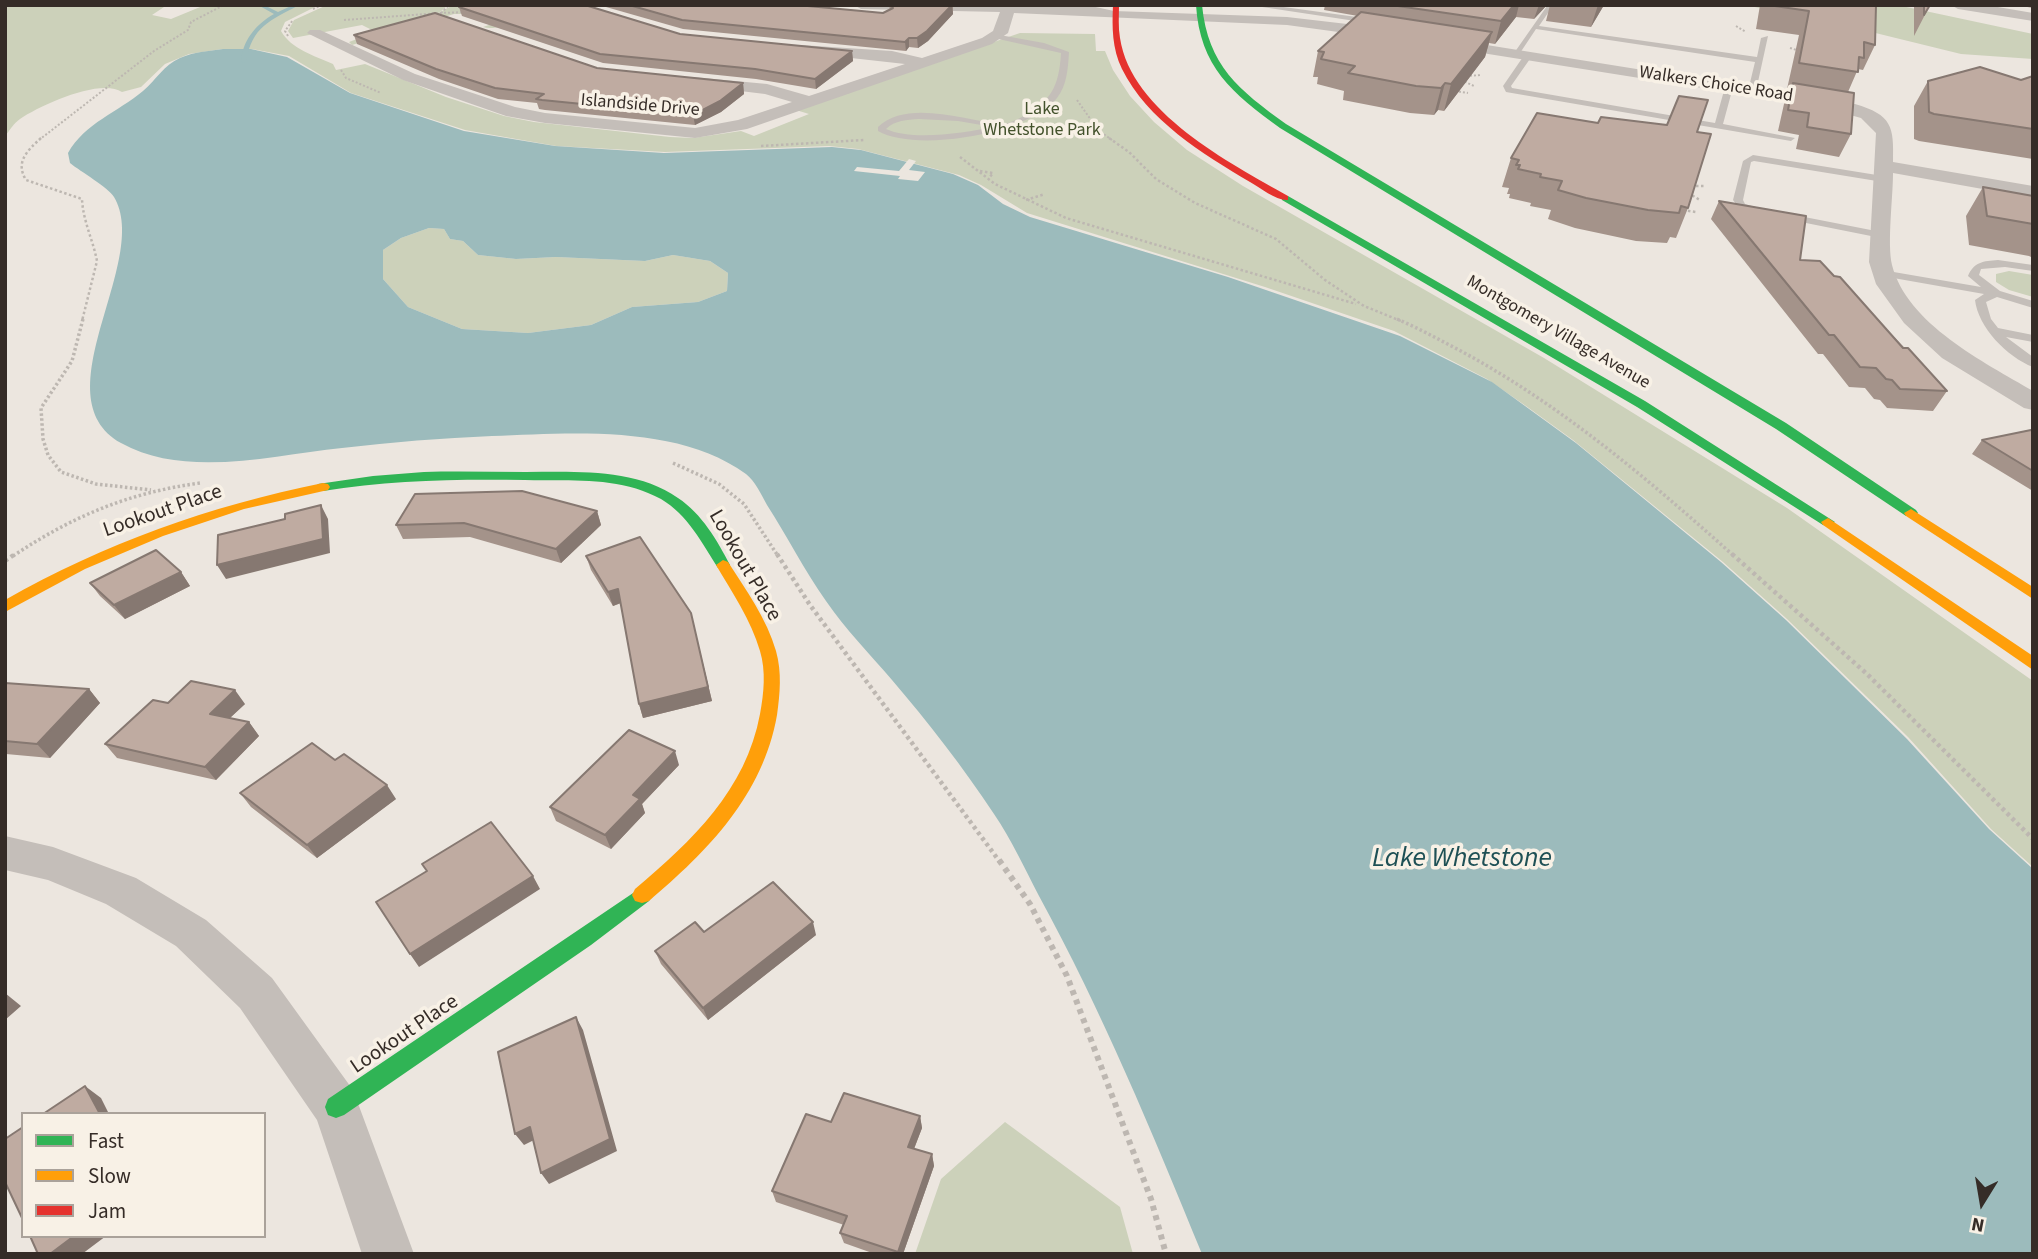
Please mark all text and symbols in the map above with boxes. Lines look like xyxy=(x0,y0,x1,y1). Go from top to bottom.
street label: Walkers Choice Road xyxy=(1637,62,1795,108)
street label: Islandside Drive xyxy=(580,90,700,122)
park label: Lake Whetstone Park xyxy=(983,99,1101,142)
street label: Montgomery Village Avenue xyxy=(1462,272,1654,394)
street label: Lookout Place xyxy=(100,480,226,544)
street label: Lookout Place xyxy=(702,506,786,626)
water label: Lake Whetstone xyxy=(1372,843,1552,877)
street label: Lookout Place xyxy=(346,990,464,1080)
legend xyxy=(21,1112,266,1238)
text: Fast xyxy=(88,1126,124,1156)
text: Slow xyxy=(88,1161,131,1191)
north arrow xyxy=(1947,1168,2017,1238)
text: Jam xyxy=(88,1196,126,1226)
text: N xyxy=(1969,1210,1987,1239)

